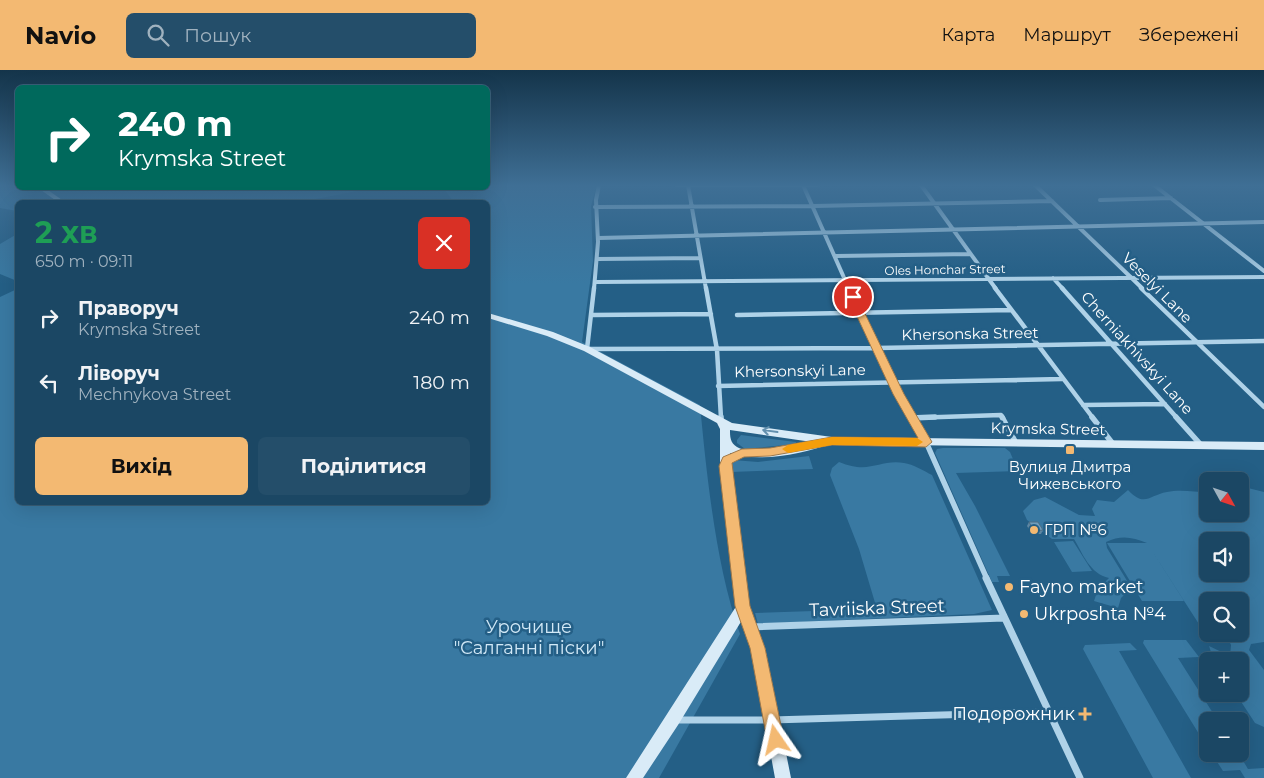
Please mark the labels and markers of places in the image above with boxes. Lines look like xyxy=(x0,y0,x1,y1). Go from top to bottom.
pin xyxy=(832,276,874,318)
marker: Вулиця Дмитра Чижевського xyxy=(1064,444,1076,456)
place label: Вулиця Дмитра Чижевського xyxy=(1009,457,1131,493)
place label: ГРП №6 xyxy=(1044,520,1107,539)
marker: ГРП №6 xyxy=(1028,524,1040,536)
place label: Fayno market xyxy=(1019,576,1144,598)
marker: Fayno market xyxy=(1003,581,1015,593)
place label: Ukrposhta №4 xyxy=(1034,603,1166,625)
marker: Ukrposhta №4 xyxy=(1018,608,1030,620)
place label: Подорожник xyxy=(952,703,1076,725)
marker: Подорожник xyxy=(1079,708,1091,720)

